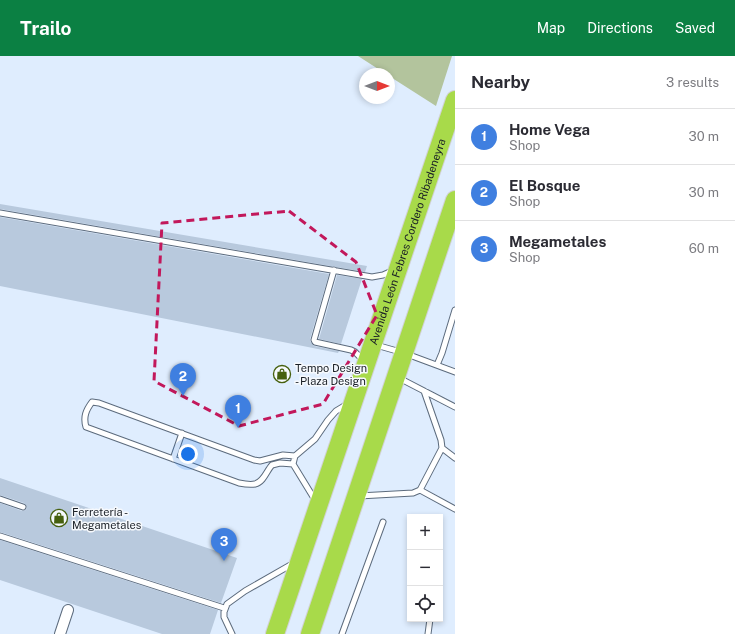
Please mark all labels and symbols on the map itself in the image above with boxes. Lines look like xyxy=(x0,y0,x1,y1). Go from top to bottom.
north arrow xyxy=(359,68,395,104)
street label: Avenida León Febres Cordero Ribadeneyra xyxy=(367,137,448,346)
place label: Tempo Design - Plaza Design xyxy=(295,362,367,387)
pin: 2 xyxy=(170,363,196,396)
shop icon: Tempo Design - Plaza Design xyxy=(272,364,292,384)
pin: 1 xyxy=(225,395,251,428)
your location xyxy=(178,444,198,464)
place label: Ferretería - Megametales xyxy=(72,506,142,531)
shop icon: Ferretería - Megametales xyxy=(49,508,69,528)
pin: 3 xyxy=(211,528,237,561)

